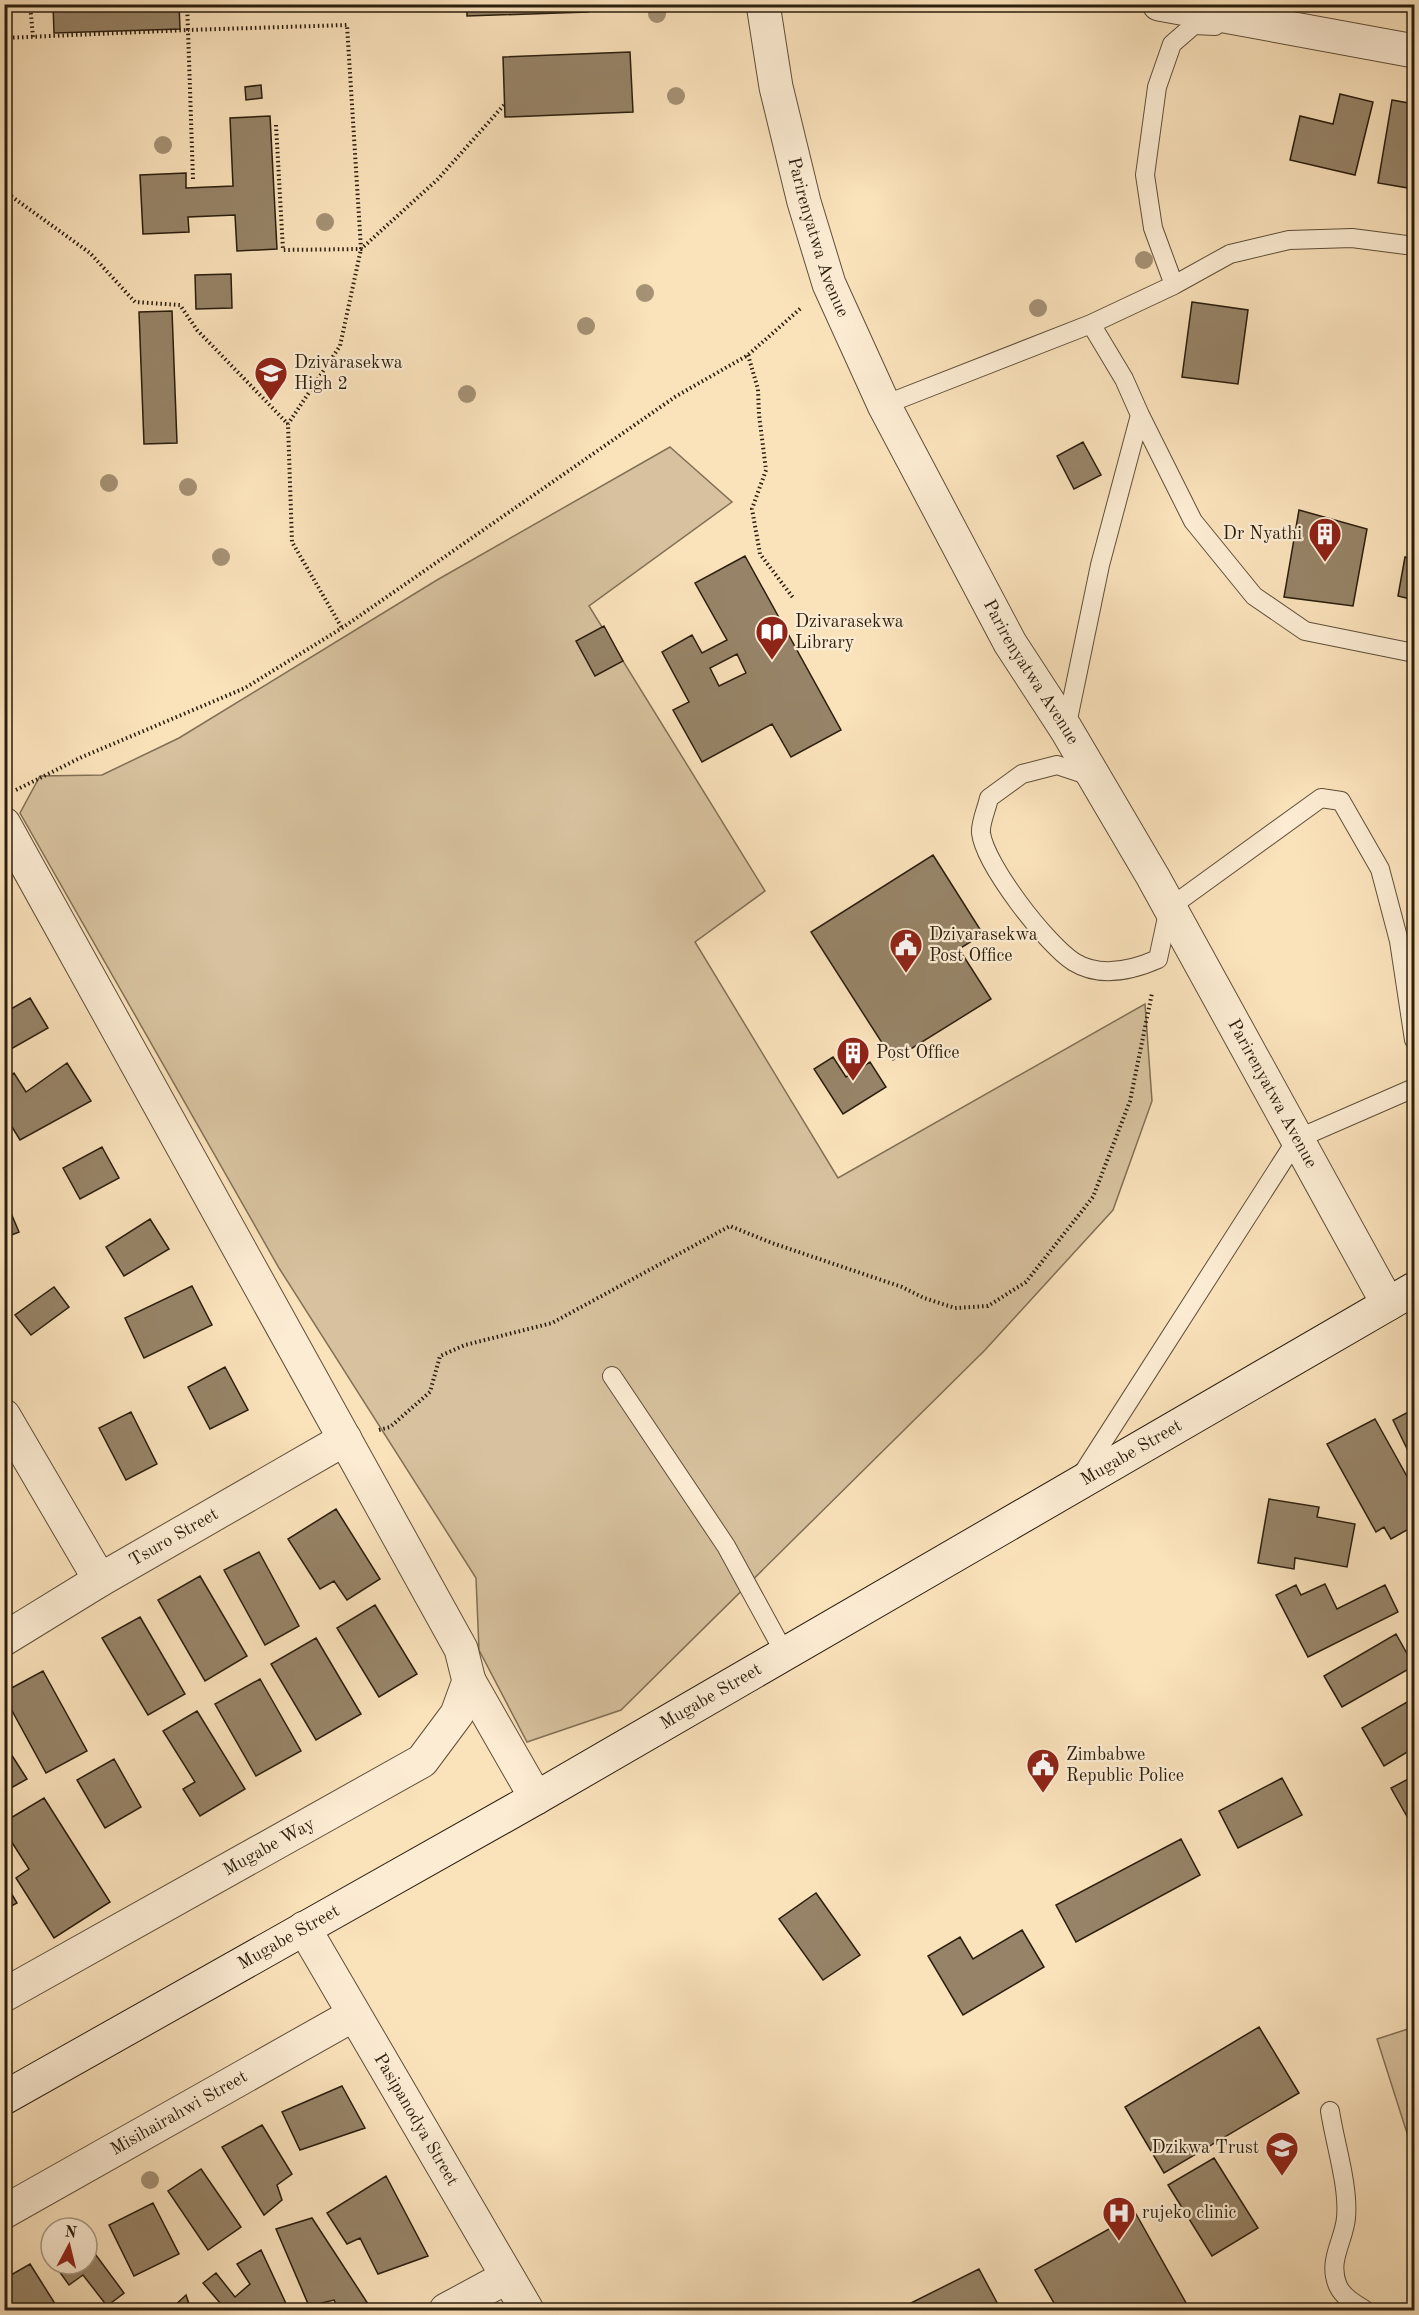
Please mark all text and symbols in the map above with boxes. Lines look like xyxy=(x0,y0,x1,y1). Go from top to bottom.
street label: Parirenyatwa Avenue xyxy=(784,155,852,320)
place label: Dzivarasekwa High 2 xyxy=(294,354,403,393)
school or university icon: Dzivarasekwa High 2 xyxy=(253,355,289,402)
building icon: Dr Nyathi xyxy=(1307,516,1343,563)
place label: Dr Nyathi xyxy=(1223,525,1302,543)
street label: Parirenyatwa Avenue xyxy=(980,597,1082,748)
place label: Dzivarasekwa Library xyxy=(795,613,904,652)
library icon: Dzivarasekwa Library xyxy=(754,614,790,661)
place label: Dzivarasekwa Post Office xyxy=(929,926,1038,965)
public building icon: Dzivarasekwa Post Office xyxy=(888,927,924,974)
street label: Parirenyatwa Avenue xyxy=(1224,1016,1320,1171)
building icon: Post Office xyxy=(835,1035,871,1082)
place label: Post Office xyxy=(876,1044,960,1062)
street label: Mugabe Street xyxy=(1078,1417,1185,1489)
street label: Tsuro Street xyxy=(126,1505,222,1570)
street label: Mugabe Street xyxy=(657,1660,765,1733)
place label: Zimbabwe Republic Police xyxy=(1066,1746,1184,1785)
public building icon: Zimbabwe Republic Police xyxy=(1025,1747,1061,1794)
street label: Mugabe Way xyxy=(220,1814,318,1880)
street label: Mugabe Street xyxy=(235,1902,343,1973)
street label: Pasipanodya Street xyxy=(370,2050,462,2189)
street label: Misihairahwi Street xyxy=(108,2068,251,2159)
school or university icon: Dzikwa Trust xyxy=(1264,2130,1300,2177)
place label: Dzikwa Trust xyxy=(1152,2139,1259,2157)
hospital icon: rujeko clinic xyxy=(1101,2195,1137,2242)
place label: rujeko clinic xyxy=(1142,2204,1237,2222)
north arrow xyxy=(39,2216,99,2276)
text: N xyxy=(64,2224,78,2242)

